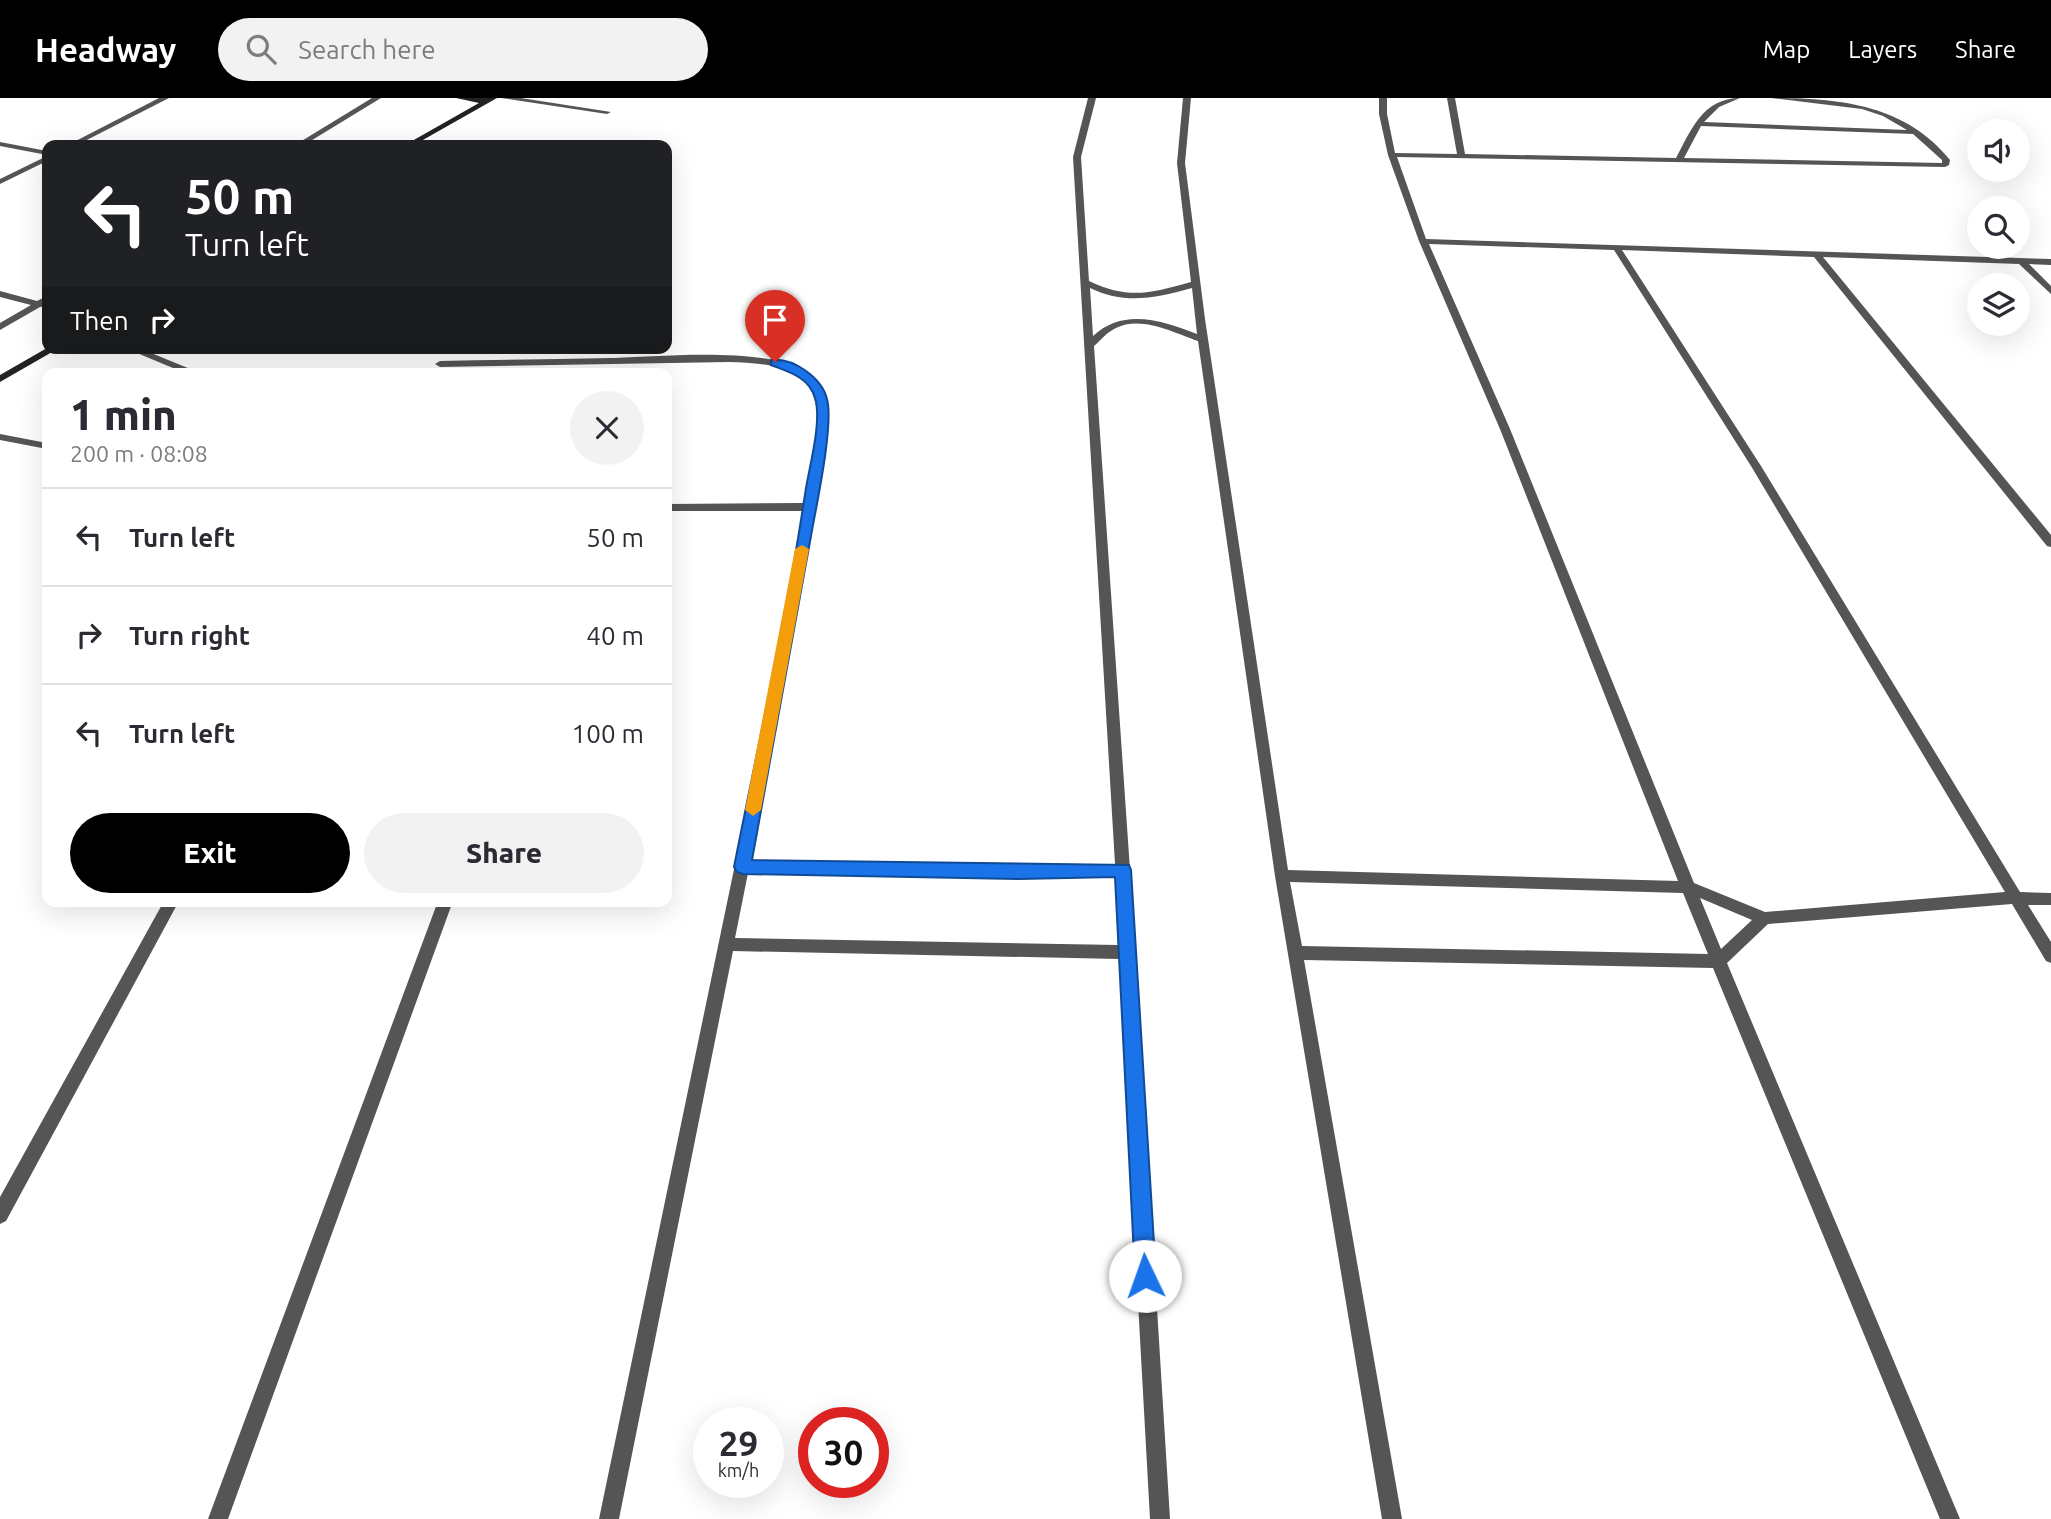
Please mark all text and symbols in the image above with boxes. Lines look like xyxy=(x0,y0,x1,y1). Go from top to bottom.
search box xyxy=(218,18,708,81)
icon: search xyxy=(242,30,280,68)
text: Headway xyxy=(35,31,176,68)
text: Search here xyxy=(298,35,436,64)
text: Map xyxy=(1763,36,1810,63)
text: Layers xyxy=(1848,36,1917,63)
text: Share xyxy=(1955,36,2016,63)
map controls xyxy=(1967,119,2030,336)
button: sound xyxy=(1967,119,2030,182)
icon: left xyxy=(70,168,161,259)
text: 50 m xyxy=(185,168,294,223)
button: search xyxy=(1967,196,2030,259)
text: Turn left xyxy=(185,226,309,262)
button: layers xyxy=(1967,273,2030,336)
pin xyxy=(745,290,805,362)
icon: right xyxy=(143,301,181,339)
icon: arrive xyxy=(756,301,794,339)
text: Then xyxy=(70,306,129,335)
text: 1 min xyxy=(70,391,177,438)
button: close xyxy=(570,391,644,465)
text: 200 m · 08:08 xyxy=(70,441,208,466)
icon: left xyxy=(70,518,108,556)
text: Turn left xyxy=(129,523,235,552)
text: 50 m xyxy=(586,523,644,552)
icon: right xyxy=(70,616,108,654)
text: Turn right xyxy=(129,621,250,650)
text: 40 m xyxy=(586,621,644,650)
icon: left xyxy=(70,714,108,752)
text: Turn left xyxy=(129,719,235,748)
text: 100 m xyxy=(572,719,644,748)
button: Exit xyxy=(70,813,350,893)
button: Share xyxy=(364,813,644,893)
position arrow xyxy=(1108,1239,1182,1313)
speed limit sign: 30 xyxy=(798,1407,889,1498)
text: 29 xyxy=(719,1423,758,1463)
text: km/h xyxy=(718,1460,759,1480)

